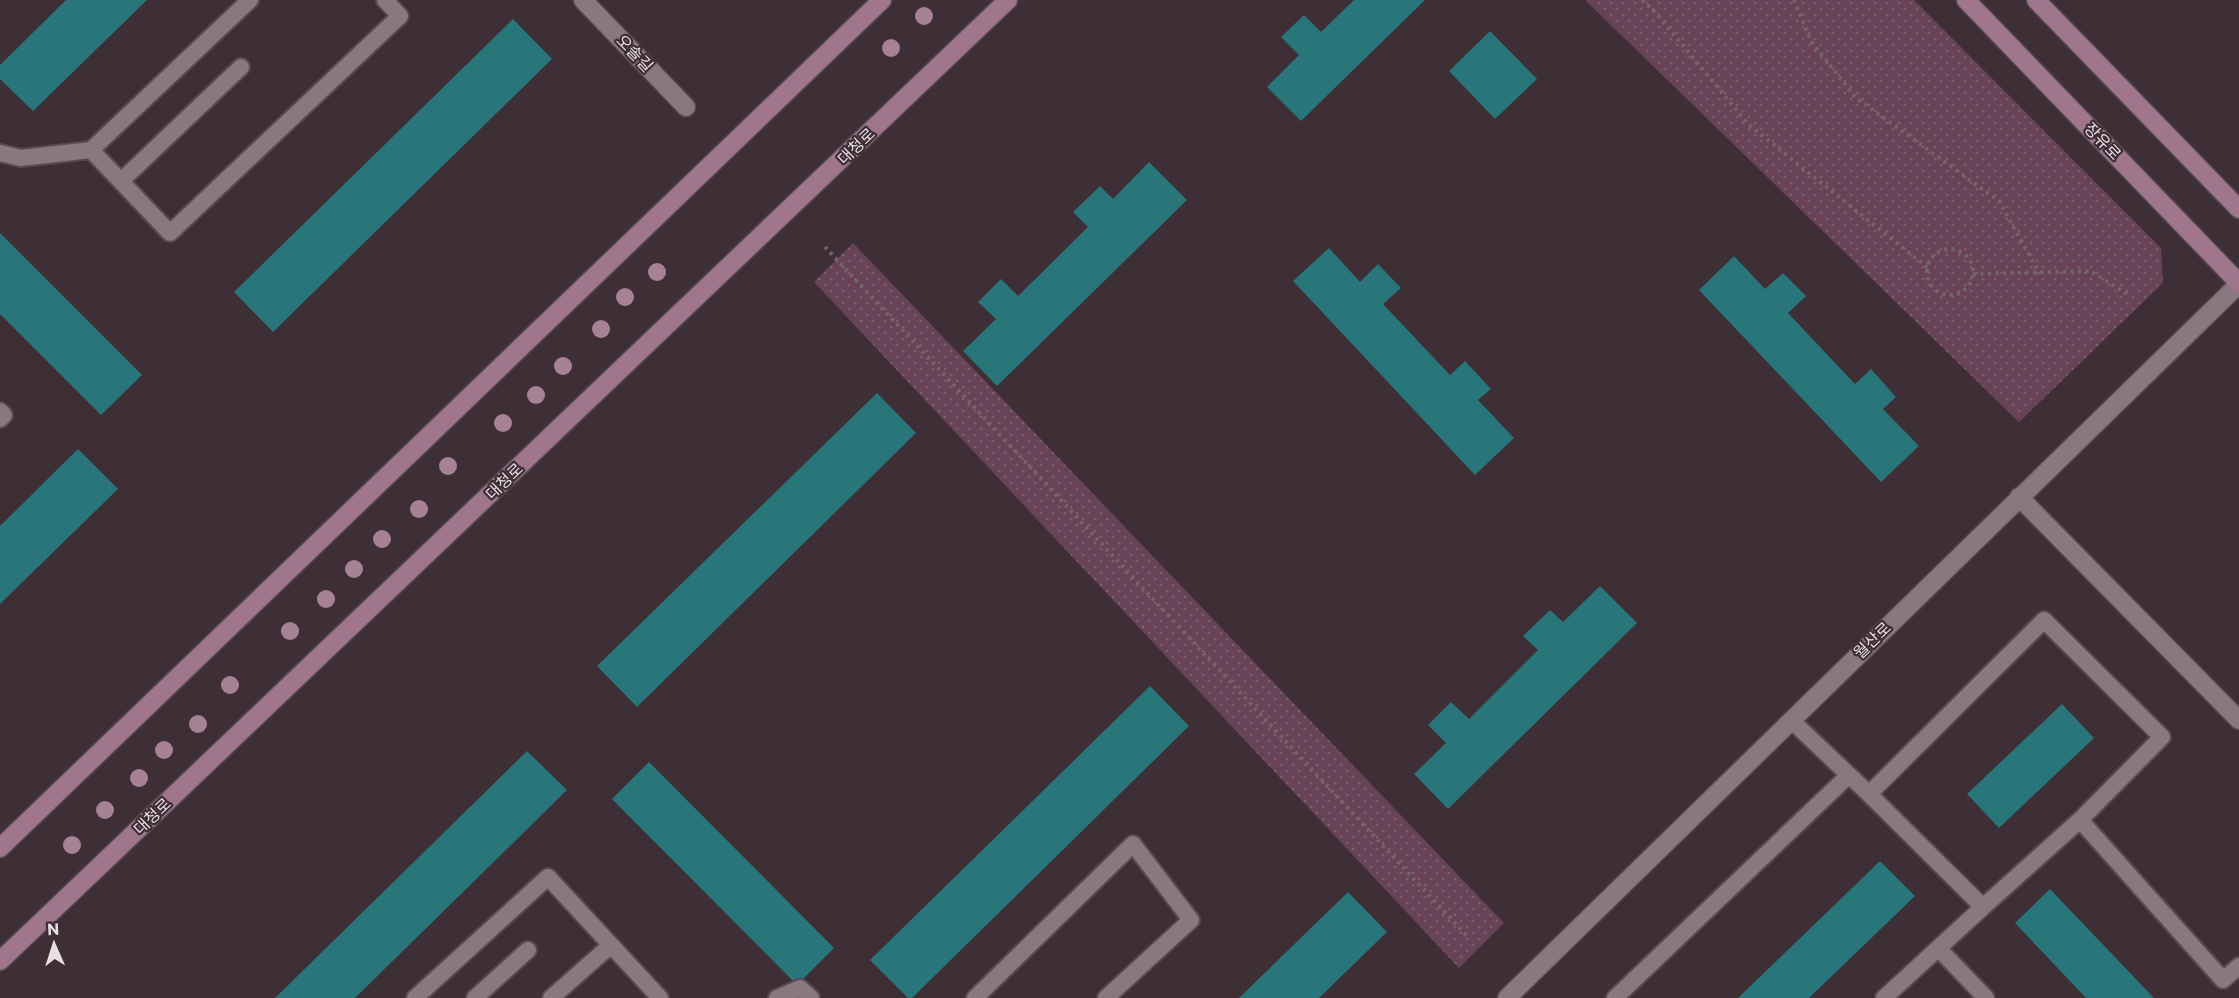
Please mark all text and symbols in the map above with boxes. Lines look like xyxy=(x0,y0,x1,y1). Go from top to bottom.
street label: 오솔길 xyxy=(613,30,658,75)
street label: 장유로 xyxy=(2081,118,2126,163)
street label: 대청로 xyxy=(833,123,878,168)
street label: 대청로 xyxy=(481,458,526,503)
street label: 월산로 xyxy=(1849,617,1894,662)
street label: 대청로 xyxy=(129,793,174,838)
north arrow xyxy=(24,914,84,974)
text: N xyxy=(47,919,60,938)

